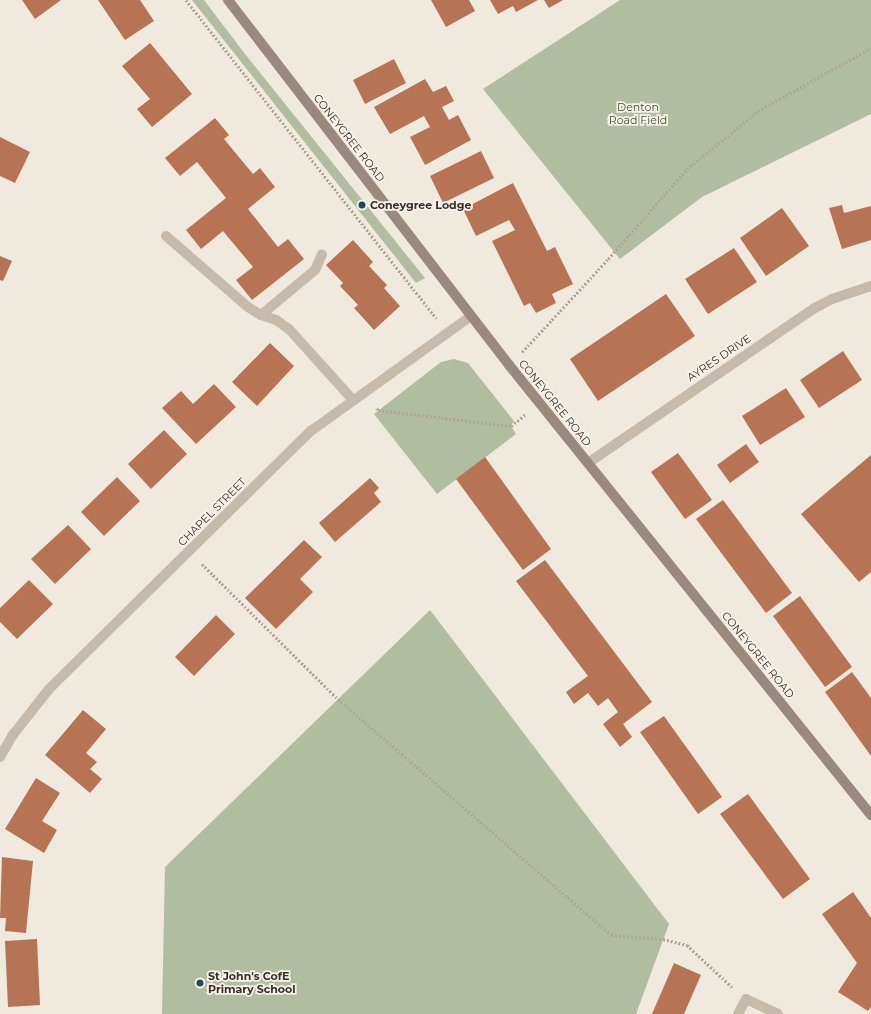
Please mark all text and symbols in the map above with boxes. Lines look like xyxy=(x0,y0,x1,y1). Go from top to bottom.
street label: CONEYGREE ROAD xyxy=(311,92,387,184)
park label: Denton Road Field xyxy=(609,101,667,127)
place label: Coneygree Lodge xyxy=(370,198,471,212)
marker: Coneygree Lodge xyxy=(357,200,367,210)
street label: AYRES DRIVE xyxy=(685,332,753,384)
street label: CONEYGREE ROAD xyxy=(516,357,594,449)
street label: CHAPEL STREET xyxy=(175,475,249,549)
street label: CONEYGREE ROAD xyxy=(719,609,797,701)
place label: St John's CofE Primary School xyxy=(208,970,296,996)
marker: St John's CofE Primary School xyxy=(195,978,205,988)

